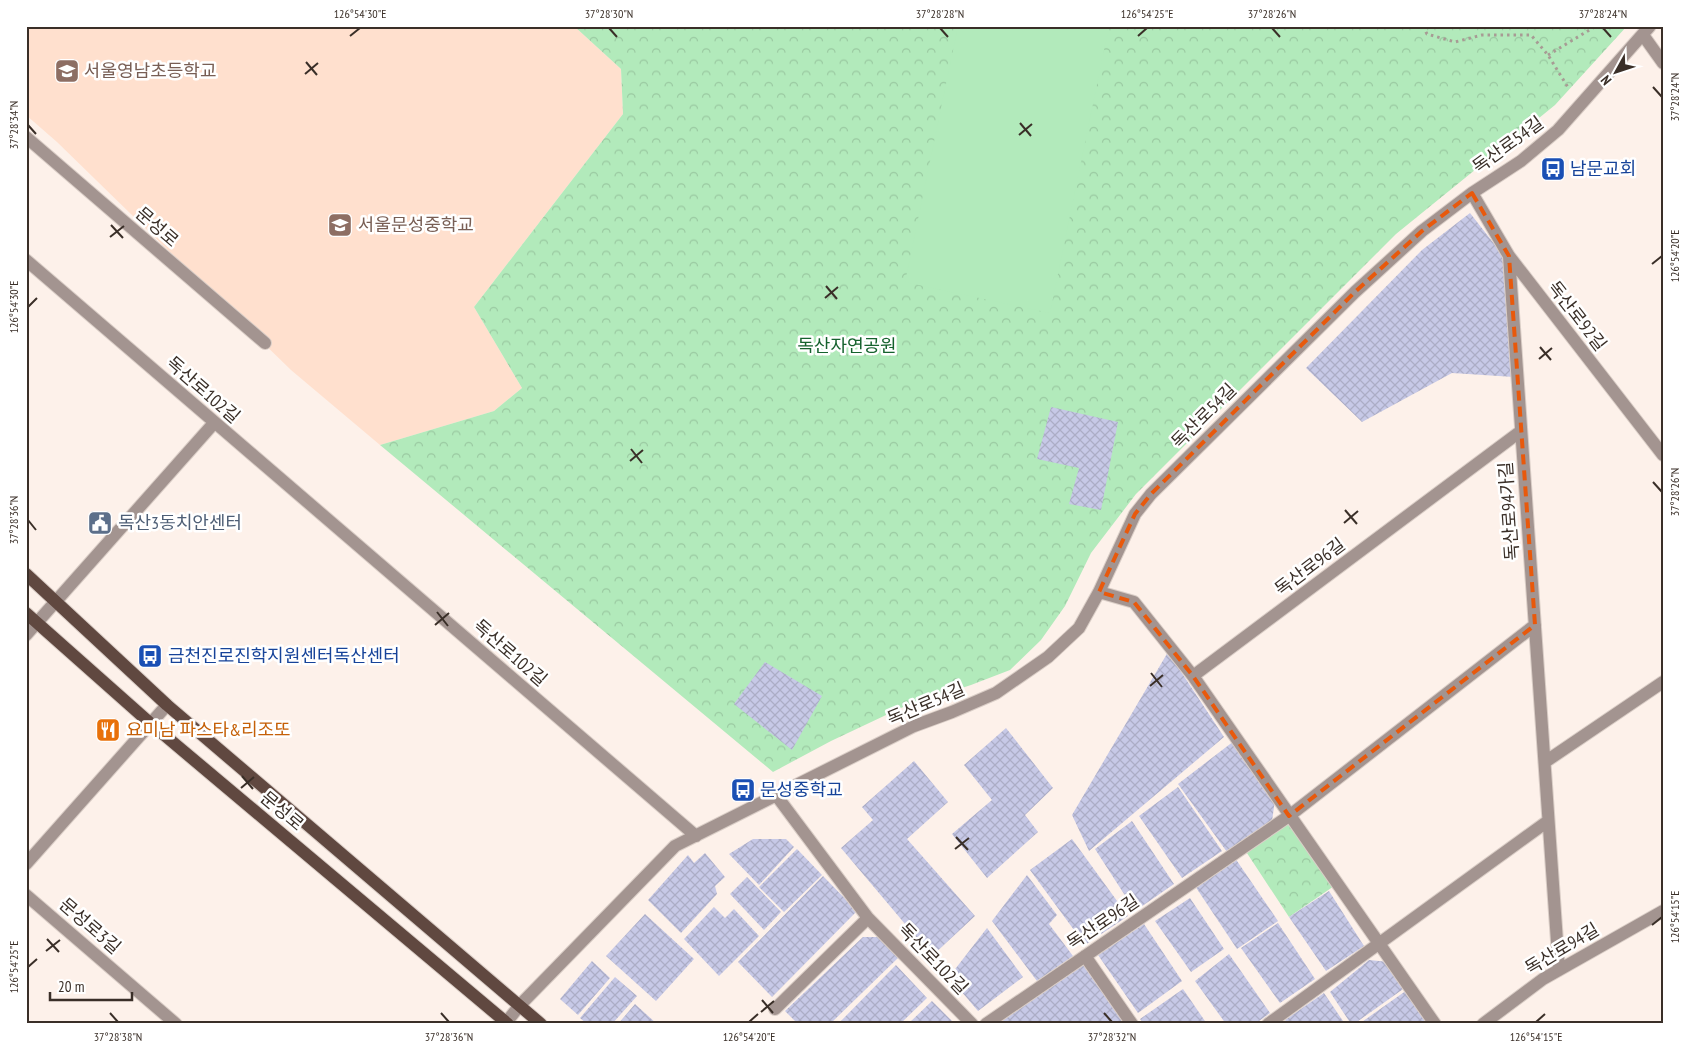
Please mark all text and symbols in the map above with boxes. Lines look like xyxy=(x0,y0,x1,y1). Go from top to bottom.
text: 126°54'30"E xyxy=(334,6,386,21)
text: 37°28'30"N xyxy=(585,6,633,21)
text: 37°28'28"N xyxy=(916,6,964,21)
text: 126°54'25"E xyxy=(1121,6,1173,21)
text: 37°28'26"N xyxy=(1248,6,1296,21)
text: 37°28'24"N xyxy=(1579,6,1627,21)
north arrow xyxy=(1592,48,1642,98)
school or university icon: 서울영남초등학교 xyxy=(54,58,80,84)
place label: 서울영남초등학교 xyxy=(84,59,216,82)
text: N xyxy=(1597,72,1615,89)
text: 37°28'24"N xyxy=(1667,73,1682,121)
text: 37°28'34"N xyxy=(6,101,21,149)
street label: 독산로54길 xyxy=(1468,111,1548,178)
bus stop icon: 남문교회 xyxy=(1540,156,1566,182)
place label: 남문교회 xyxy=(1570,157,1636,180)
street label: 문성로 xyxy=(131,202,184,252)
school or university icon: 서울문성중학교 xyxy=(327,212,353,238)
place label: 서울문성중학교 xyxy=(358,213,474,236)
text: 126°54'20"E xyxy=(1667,230,1682,282)
street label: 독산로92길 xyxy=(1543,276,1612,355)
text: 126°54'30"E xyxy=(6,281,21,333)
park label: 독산자연공원 xyxy=(797,334,897,357)
street label: 독산로102길 xyxy=(162,351,245,428)
street label: 독산로54길 xyxy=(1166,378,1241,453)
street label: 독산로94가길 xyxy=(1494,461,1523,561)
text: 37°28'26"N xyxy=(1667,468,1682,516)
text: 37°28'36"N xyxy=(6,496,21,544)
public building icon: 독산3동치안센터 xyxy=(87,510,113,536)
place label: 독산3동치안센터 xyxy=(118,511,242,534)
street label: 독산로96길 xyxy=(1270,533,1350,601)
street label: 독산로102길 xyxy=(469,614,552,691)
bus stop icon: 금천진로진학지원센터독산센터 xyxy=(137,643,163,669)
place label: 금천진로진학지원센터독산센터 xyxy=(168,644,400,667)
street label: 독산로54길 xyxy=(883,677,968,730)
restaurant icon: 요미남 파스타&리조또 xyxy=(95,717,121,743)
place label: 요미남 파스타&리조또 xyxy=(126,718,291,741)
bus stop icon: 문성중학교 xyxy=(730,777,756,803)
place label: 문성중학교 xyxy=(760,778,843,801)
street label: 문성로 xyxy=(256,786,309,835)
street label: 독산로96길 xyxy=(1062,889,1143,954)
text: 126°54'15"E xyxy=(1667,891,1682,943)
street label: 문성로3길 xyxy=(55,893,126,959)
street label: 독산로94길 xyxy=(1520,917,1603,980)
street label: 독산로102길 xyxy=(894,918,973,999)
text: 126°54'25"E xyxy=(6,941,21,993)
scale bar xyxy=(50,970,132,1002)
text: 20 m xyxy=(58,977,84,996)
text: 37°28'38"N xyxy=(94,1029,142,1044)
text: 37°28'36"N xyxy=(425,1029,473,1044)
text: 126°54'20"E xyxy=(723,1029,775,1044)
text: 37°28'32"N xyxy=(1088,1029,1136,1044)
text: 126°54'15"E xyxy=(1510,1029,1562,1044)

